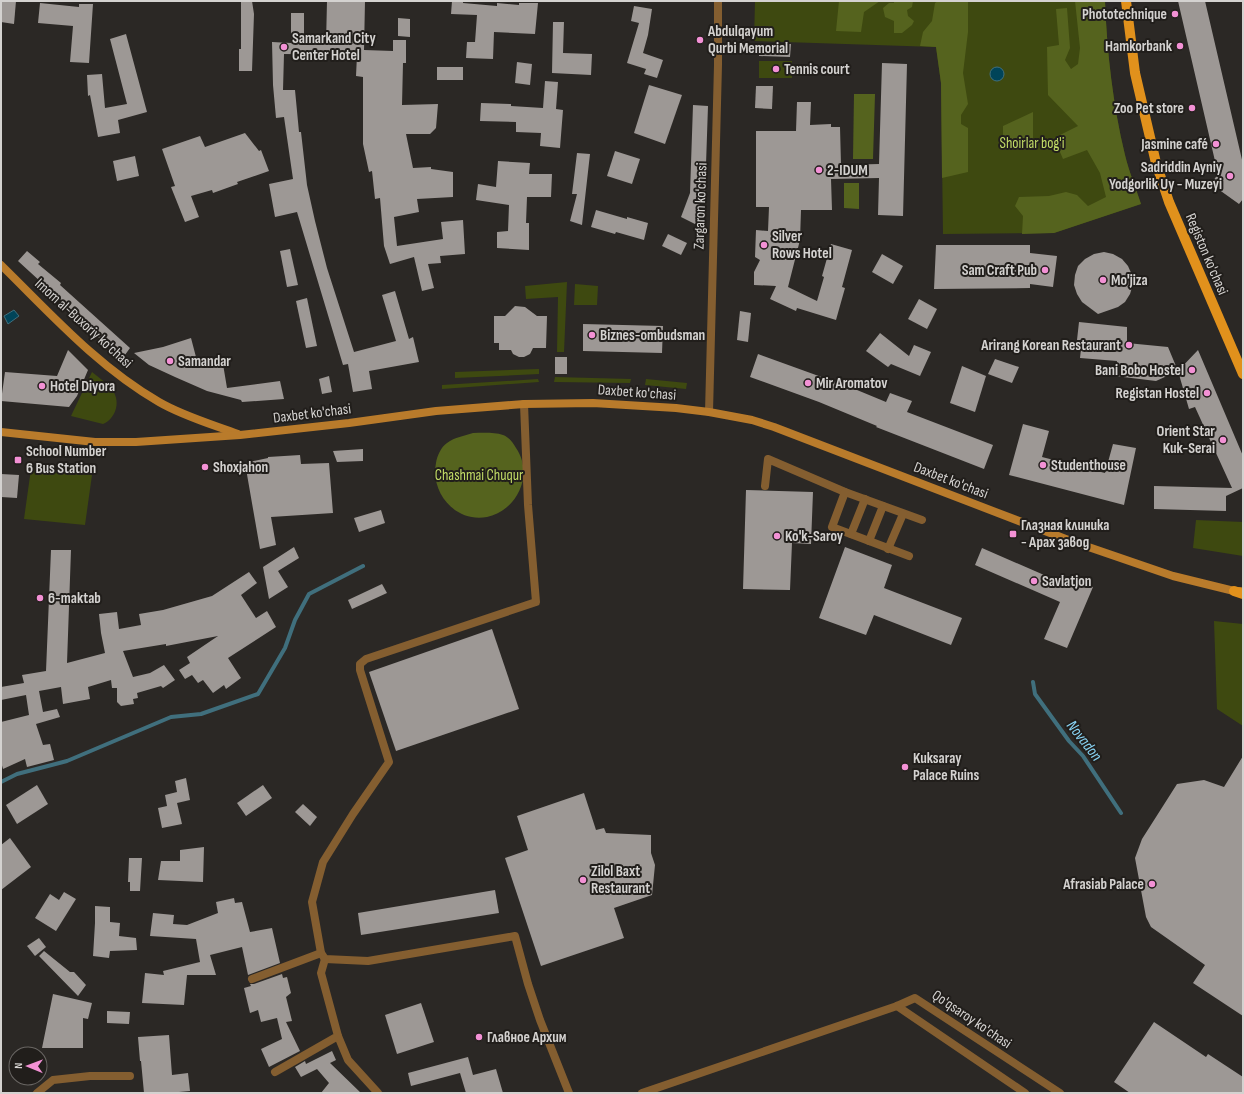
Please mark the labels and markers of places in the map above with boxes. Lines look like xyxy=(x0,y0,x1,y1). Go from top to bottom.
place label: Phototechnique xyxy=(1082,5,1167,24)
marker: Phototechnique xyxy=(1170,9,1180,19)
place label: Abdulqayum Qurbi Memorial xyxy=(707,22,788,58)
place label: Samarkand City Center Hotel xyxy=(292,29,376,65)
marker: Abdulqayum Qurbi Memorial xyxy=(695,35,705,45)
place label: Hamkorbank xyxy=(1105,37,1173,56)
marker: Hamkorbank xyxy=(1175,41,1185,51)
marker: Samarkand City Center Hotel xyxy=(279,42,289,52)
place label: Tennis court xyxy=(784,60,850,79)
marker: Tennis court xyxy=(771,64,781,74)
place label: Zoo Pet store xyxy=(1114,99,1184,118)
marker: Zoo Pet store xyxy=(1187,103,1197,113)
place label: Jasmine café xyxy=(1140,135,1208,154)
marker: Jasmine café xyxy=(1211,139,1221,149)
place label: Sadriddin Ayniy Yodgorlik Uy - Muzeyi xyxy=(1109,158,1223,194)
place label: 2-IDUM xyxy=(827,161,868,180)
marker: 2-IDUM xyxy=(814,165,824,175)
marker: Sadriddin Ayniy Yodgorlik Uy - Muzeyi xyxy=(1225,171,1235,181)
place label: Silver Rows Hotel xyxy=(772,227,832,263)
marker: Silver Rows Hotel xyxy=(759,240,769,250)
place label: Sam Craft Pub xyxy=(962,261,1037,280)
marker: Sam Craft Pub xyxy=(1040,265,1050,275)
place label: Mo'jiza xyxy=(1111,271,1148,290)
marker: Mo'jiza xyxy=(1098,275,1108,285)
place label: Biznes-ombudsman xyxy=(600,326,705,345)
marker: Biznes-ombudsman xyxy=(587,330,597,340)
place label: Arirang Korean Restaurant xyxy=(980,336,1121,355)
marker: Arirang Korean Restaurant xyxy=(1124,340,1134,350)
place label: Samandar xyxy=(178,352,231,371)
marker: Samandar xyxy=(165,356,175,366)
place label: Bani Bobo Hostel xyxy=(1095,361,1184,380)
marker: Bani Bobo Hostel xyxy=(1187,365,1197,375)
place label: Mir Aromatov xyxy=(816,374,888,393)
place label: Hotel Diyora xyxy=(50,377,115,396)
marker: Mir Aromatov xyxy=(803,378,813,388)
marker: Hotel Diyora xyxy=(37,381,47,391)
place label: Registan Hostel xyxy=(1116,384,1199,403)
marker: Registan Hostel xyxy=(1202,388,1212,398)
place label: Orient Star Kuk-Serai xyxy=(1157,422,1215,458)
marker: Orient Star Kuk-Serai xyxy=(1218,435,1228,445)
place label: School Number 6 Bus Station xyxy=(26,442,107,478)
marker: School Number 6 Bus Station xyxy=(13,455,23,465)
place label: Studenthouse xyxy=(1051,456,1126,475)
place label: Shoxjahon xyxy=(213,458,268,477)
marker: Studenthouse xyxy=(1038,460,1048,470)
marker: Shoxjahon xyxy=(200,462,210,472)
place label: Глазная клиника - Арах завод xyxy=(1021,516,1109,552)
place label: Ko'k-Saroy xyxy=(785,527,844,546)
marker: Глазная клиника - Арах завод xyxy=(1008,529,1018,539)
marker: Ko'k-Saroy xyxy=(772,531,782,541)
place label: Savlatjon xyxy=(1042,572,1091,591)
marker: Savlatjon xyxy=(1029,576,1039,586)
place label: 6-maktab xyxy=(48,589,101,608)
marker: 6-maktab xyxy=(35,593,45,603)
place label: Kuksaray Palace Ruins xyxy=(913,749,980,785)
marker: Kuksaray Palace Ruins xyxy=(900,762,910,772)
place label: Zilol Baxt Restaurant xyxy=(591,862,650,898)
marker: Zilol Baxt Restaurant xyxy=(578,875,588,885)
place label: Afrasiab Palace xyxy=(1062,875,1144,894)
marker: Afrasiab Palace xyxy=(1147,879,1157,889)
place label: Главное Архим xyxy=(487,1028,567,1047)
marker: Главное Архим xyxy=(474,1032,484,1042)

